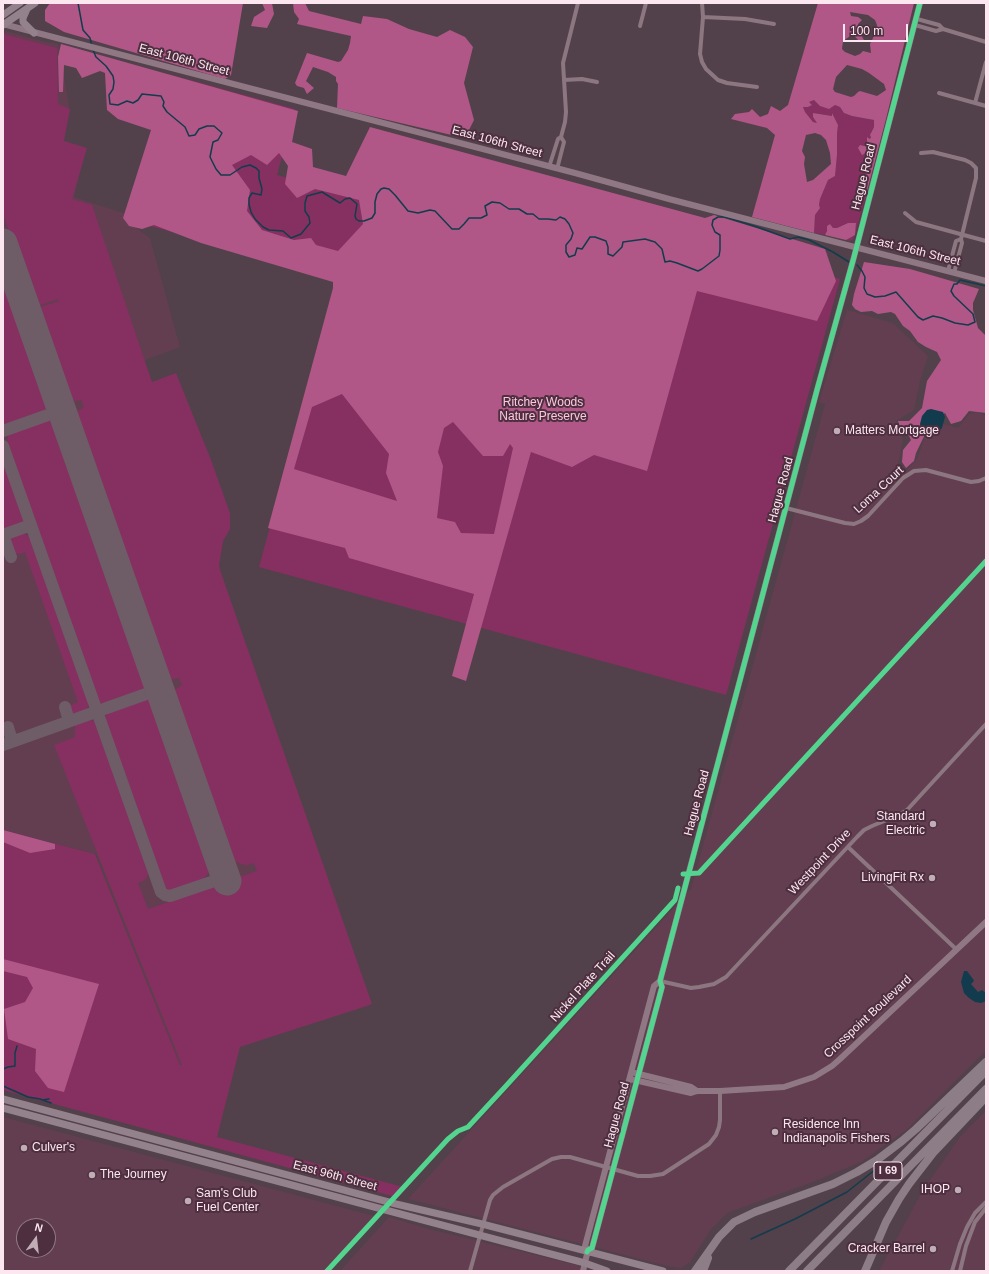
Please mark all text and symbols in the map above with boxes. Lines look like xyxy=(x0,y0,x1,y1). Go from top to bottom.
scale bar xyxy=(845,16,910,42)
text: 100 m xyxy=(850,24,883,38)
street label: East 106th Street xyxy=(137,41,231,79)
street label: East 106th Street xyxy=(450,123,544,161)
street label: Hague Road xyxy=(849,143,879,211)
street label: East 106th Street xyxy=(868,233,962,269)
park label: Ritchey Woods Nature Preserve xyxy=(499,396,587,424)
place label: Matters Mortgage xyxy=(845,424,939,438)
marker: Matters Mortgage xyxy=(832,426,842,436)
street label: Hague Road xyxy=(765,456,797,524)
street label: Loma Court xyxy=(851,463,907,517)
street label: Hague Road xyxy=(681,769,713,837)
place label: Standard Electric xyxy=(876,810,925,838)
marker: Standard Electric xyxy=(928,819,938,829)
street label: Westpoint Drive xyxy=(786,826,854,898)
place label: LivingFit Rx xyxy=(861,871,924,885)
marker: LivingFit Rx xyxy=(927,873,937,883)
street label: Nickel Plate Trail xyxy=(548,949,618,1025)
street label: Crosspoint Boulevard xyxy=(821,973,915,1061)
street label: Hague Road xyxy=(601,1081,633,1149)
place label: Residence Inn Indianapolis Fishers xyxy=(783,1118,890,1146)
marker: Residence Inn Indianapolis Fishers xyxy=(770,1127,780,1137)
place label: Culver's xyxy=(32,1141,75,1155)
marker: Culver's xyxy=(19,1143,29,1153)
street label: East 96th Street xyxy=(292,1158,378,1194)
road number: I 69 xyxy=(874,1162,902,1180)
place label: The Journey xyxy=(100,1168,167,1182)
marker: The Journey xyxy=(87,1170,97,1180)
place label: IHOP xyxy=(921,1183,950,1197)
marker: IHOP xyxy=(953,1185,963,1195)
place label: Sam's Club Fuel Center xyxy=(196,1187,259,1215)
marker: Sam's Club Fuel Center xyxy=(183,1196,193,1206)
north arrow xyxy=(16,1218,56,1258)
text: N xyxy=(33,1221,44,1234)
place label: Cracker Barrel xyxy=(848,1242,925,1256)
marker: Cracker Barrel xyxy=(928,1244,938,1254)

